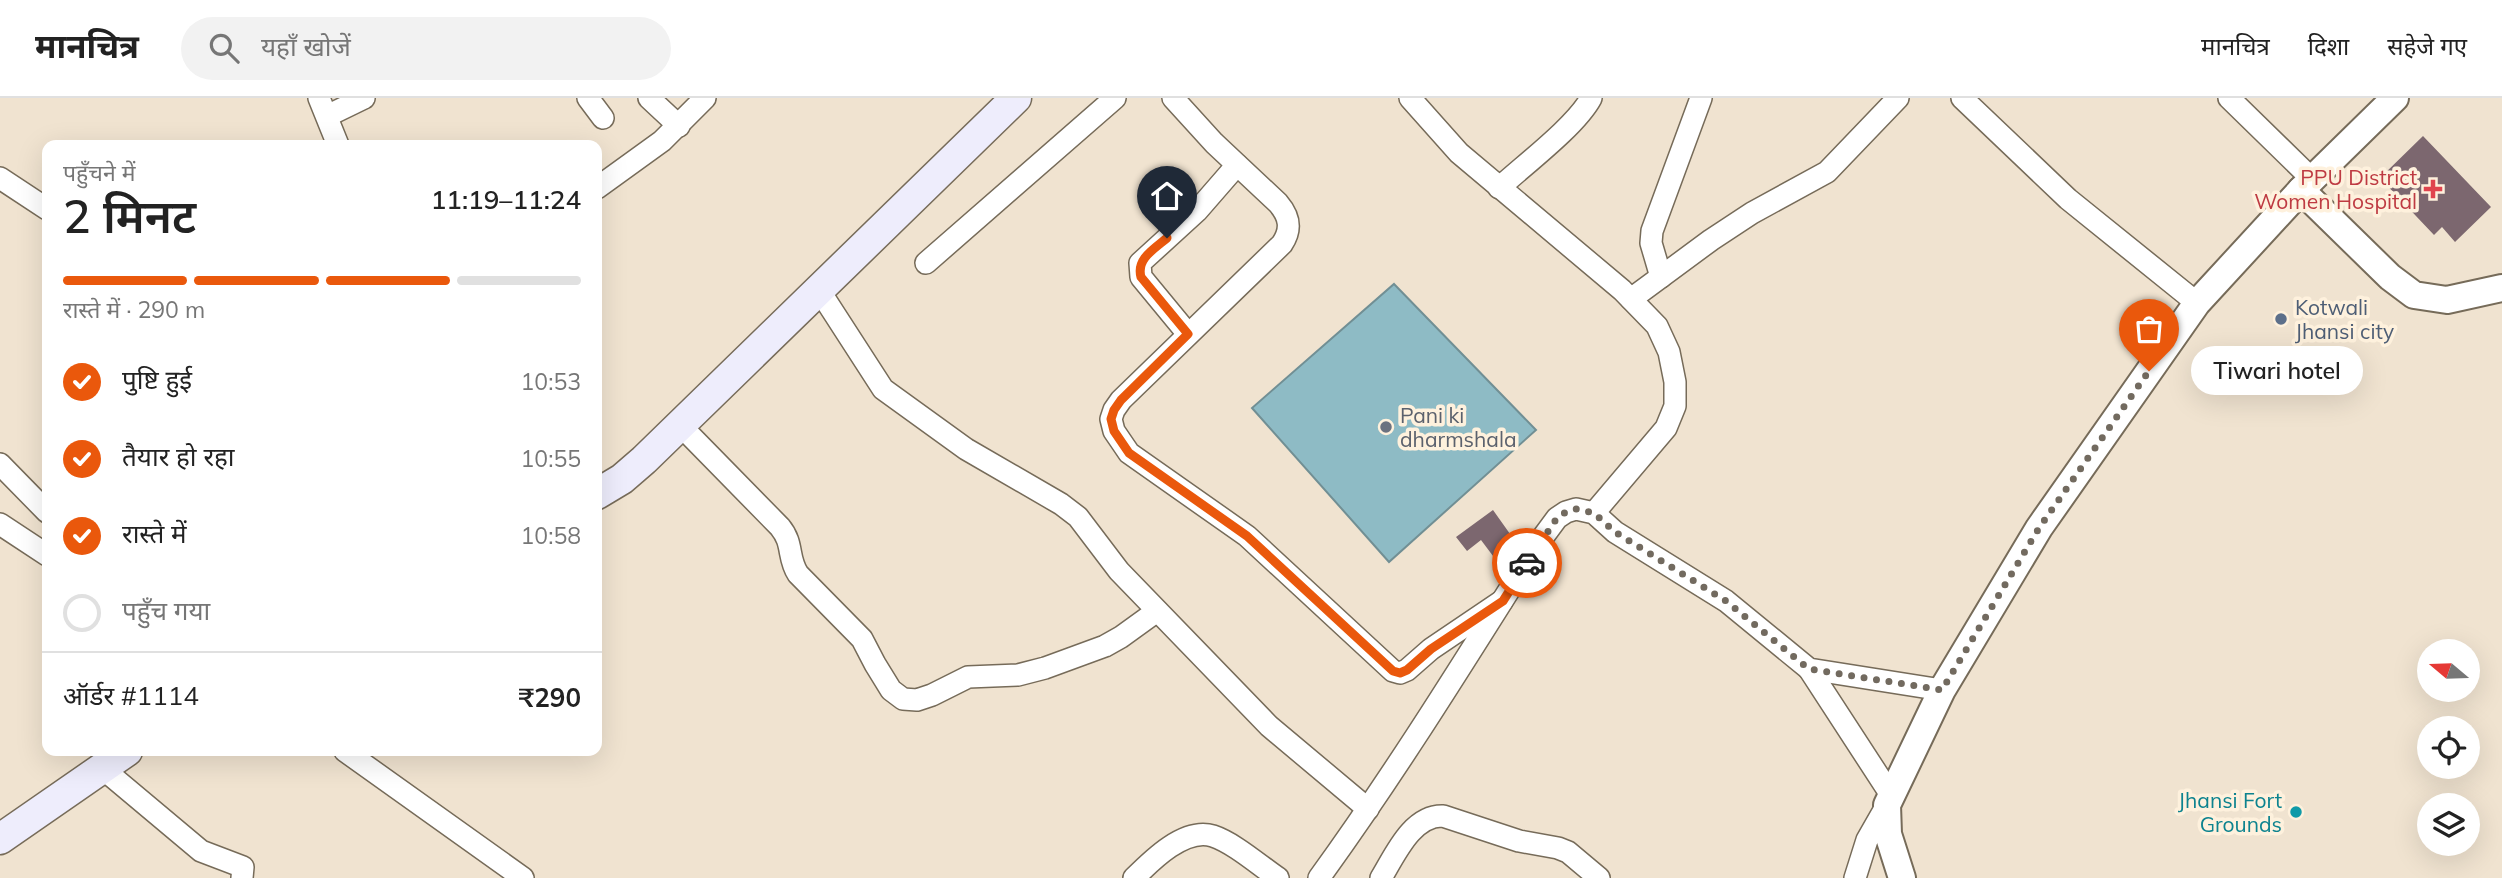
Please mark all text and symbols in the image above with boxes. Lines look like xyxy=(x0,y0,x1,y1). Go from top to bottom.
search box xyxy=(181,17,671,80)
text: मानचित्र xyxy=(35,25,139,66)
icon: search xyxy=(205,29,243,67)
text: यहाँ खोजें xyxy=(261,30,351,63)
text: मानचित्र xyxy=(2201,31,2270,61)
text: दिशा xyxy=(2308,31,2349,61)
text: सहेजे गए xyxy=(2387,31,2467,61)
text: पहुँचने में xyxy=(63,158,135,187)
place label: PPU District Women Hospital xyxy=(2254,164,2417,214)
pin xyxy=(1137,166,1197,238)
icon: home xyxy=(1148,177,1186,215)
marker: PPU District Women Hospital xyxy=(2423,179,2443,199)
text: 11:19–11:24 xyxy=(431,183,581,216)
text: 2 मिनट xyxy=(63,187,196,245)
place label: Kotwali Jhansi city xyxy=(2295,294,2394,344)
text: रास्ते में · 290 m xyxy=(63,295,205,324)
pin xyxy=(2119,299,2179,371)
icon: bag xyxy=(2130,310,2168,348)
marker: Kotwali Jhansi city xyxy=(2273,311,2289,327)
callout: Tiwari hotel xyxy=(2191,346,2362,396)
text: Tiwari hotel xyxy=(2213,356,2341,385)
icon: check xyxy=(63,363,101,401)
text: पुष्टि हुई xyxy=(122,363,192,396)
text: 10:53 xyxy=(521,367,581,396)
place label: Pani ki dharmshala xyxy=(1400,402,1517,452)
marker: Pani ki dharmshala xyxy=(1378,419,1394,435)
icon: check xyxy=(63,440,101,478)
text: तैयार हो रहा xyxy=(122,440,235,473)
text: 10:55 xyxy=(521,444,581,473)
icon: check xyxy=(63,517,101,555)
text: रास्ते में xyxy=(122,517,187,550)
text: 10:58 xyxy=(521,521,581,550)
courier xyxy=(1492,528,1562,598)
icon: car xyxy=(1508,544,1546,582)
text: पहुँच गया xyxy=(122,594,210,627)
north arrow xyxy=(2417,639,2480,702)
map controls xyxy=(2417,639,2480,856)
text: ऑर्डर #1114 xyxy=(63,679,199,712)
text: ₹290 xyxy=(519,681,581,714)
button: locate xyxy=(2417,716,2480,779)
place label: Jhansi Fort Grounds xyxy=(2178,787,2282,837)
button: layers xyxy=(2417,793,2480,856)
marker: Jhansi Fort Grounds xyxy=(2288,804,2304,820)

